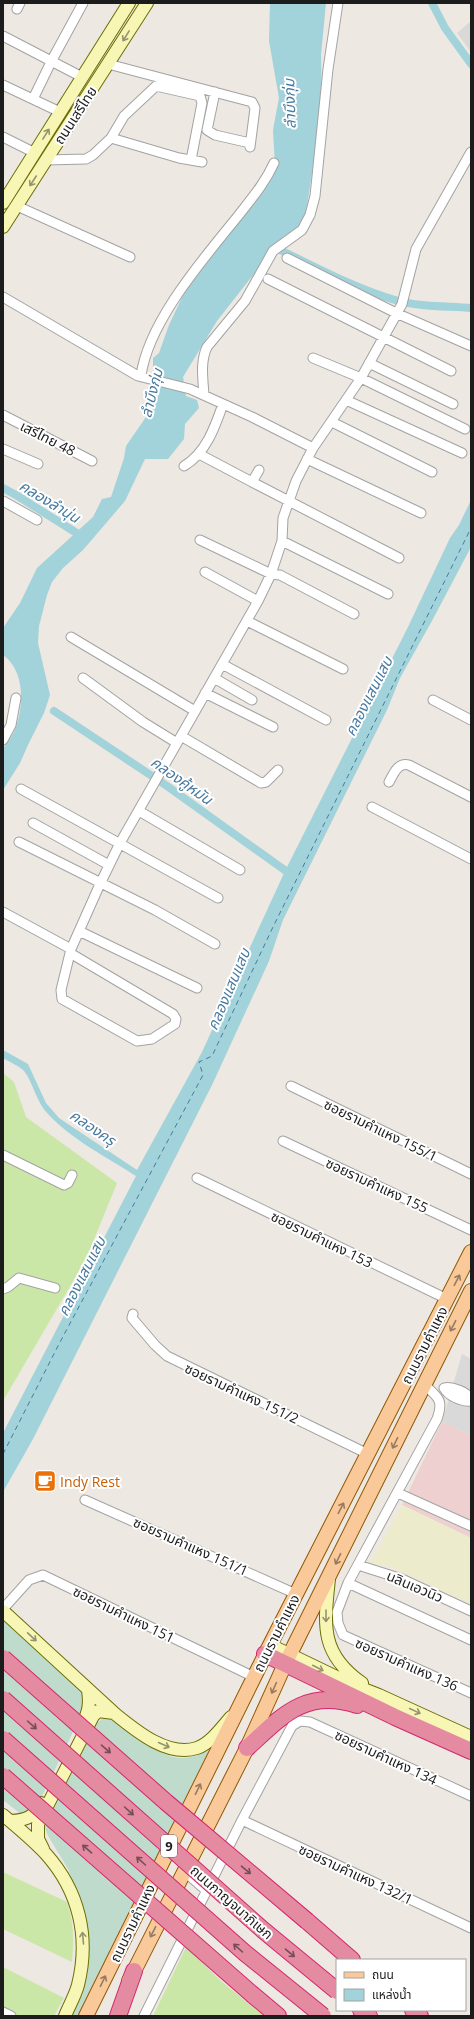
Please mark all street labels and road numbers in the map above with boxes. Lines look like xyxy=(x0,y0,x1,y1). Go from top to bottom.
street label: ถนนเสรีไทย xyxy=(49,82,101,148)
street label: เสรีไทย 48 xyxy=(17,416,79,460)
street label: ซอยรามคำแหง 155/1 xyxy=(321,1094,441,1166)
street label: ซอยรามคำแหง 155 xyxy=(323,1153,431,1217)
street label: ซอยรามคำแหง 153 xyxy=(268,1206,376,1272)
street label: ถนนรามคำแหง xyxy=(396,1303,452,1387)
street label: ซอยรามคำแหง 151/2 xyxy=(182,1358,302,1428)
street label: ซอยรามคำแหง 151/1 xyxy=(130,1512,252,1580)
street label: นลินเอวนิว xyxy=(384,1566,446,1606)
street label: ซอยรามคำแหง 151 xyxy=(70,1581,178,1647)
street label: ถนนรามคำแหง xyxy=(248,1591,304,1675)
street label: ซอยรามคำแหง 136 xyxy=(352,1633,462,1695)
street label: ซอยรามคำแหง 134 xyxy=(332,1725,440,1789)
road number: 9 xyxy=(161,1835,177,1857)
street label: ซอยรามคำแหง 132/1 xyxy=(296,1839,416,1909)
street label: ถนนกาญจนาภิเษก xyxy=(187,1861,277,1943)
street label: ถนนรามคำแหง xyxy=(105,1881,159,1965)

